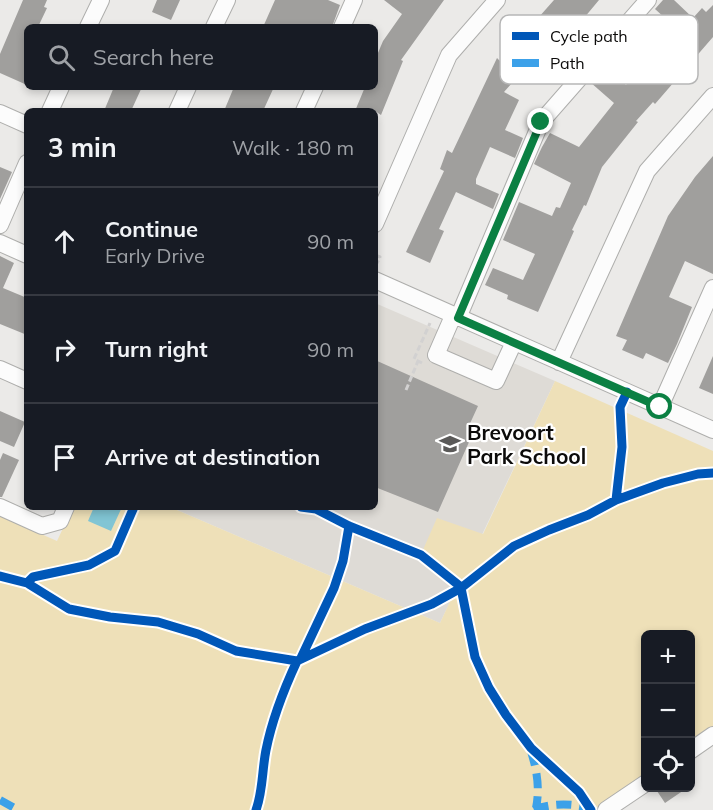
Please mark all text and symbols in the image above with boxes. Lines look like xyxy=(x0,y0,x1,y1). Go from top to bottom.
legend xyxy=(500,15,698,84)
search box xyxy=(24,24,378,90)
text: Cycle path xyxy=(550,26,628,46)
icon: search xyxy=(45,41,78,74)
text: Search here xyxy=(93,43,214,71)
text: Path xyxy=(550,53,585,73)
route end xyxy=(527,108,553,134)
text: 3 min xyxy=(48,131,117,164)
text: Walk · 180 m xyxy=(232,135,354,160)
text: Continue xyxy=(105,215,198,243)
icon: ahead xyxy=(48,225,81,258)
text: 90 m xyxy=(307,229,354,254)
text: Early Drive xyxy=(105,243,205,268)
icon: right xyxy=(48,333,81,366)
text: Turn right xyxy=(105,335,208,363)
text: 90 m xyxy=(307,337,354,362)
route start xyxy=(646,393,672,419)
place label: Brevoort Park School xyxy=(467,419,586,469)
school or university icon: Brevoort Park School xyxy=(438,432,462,456)
icon: arrive xyxy=(48,441,81,474)
text: Arrive at destination xyxy=(105,443,320,471)
map controls xyxy=(641,630,695,792)
button: + xyxy=(641,630,695,684)
button: − xyxy=(641,684,695,738)
button: locate xyxy=(641,738,695,792)

